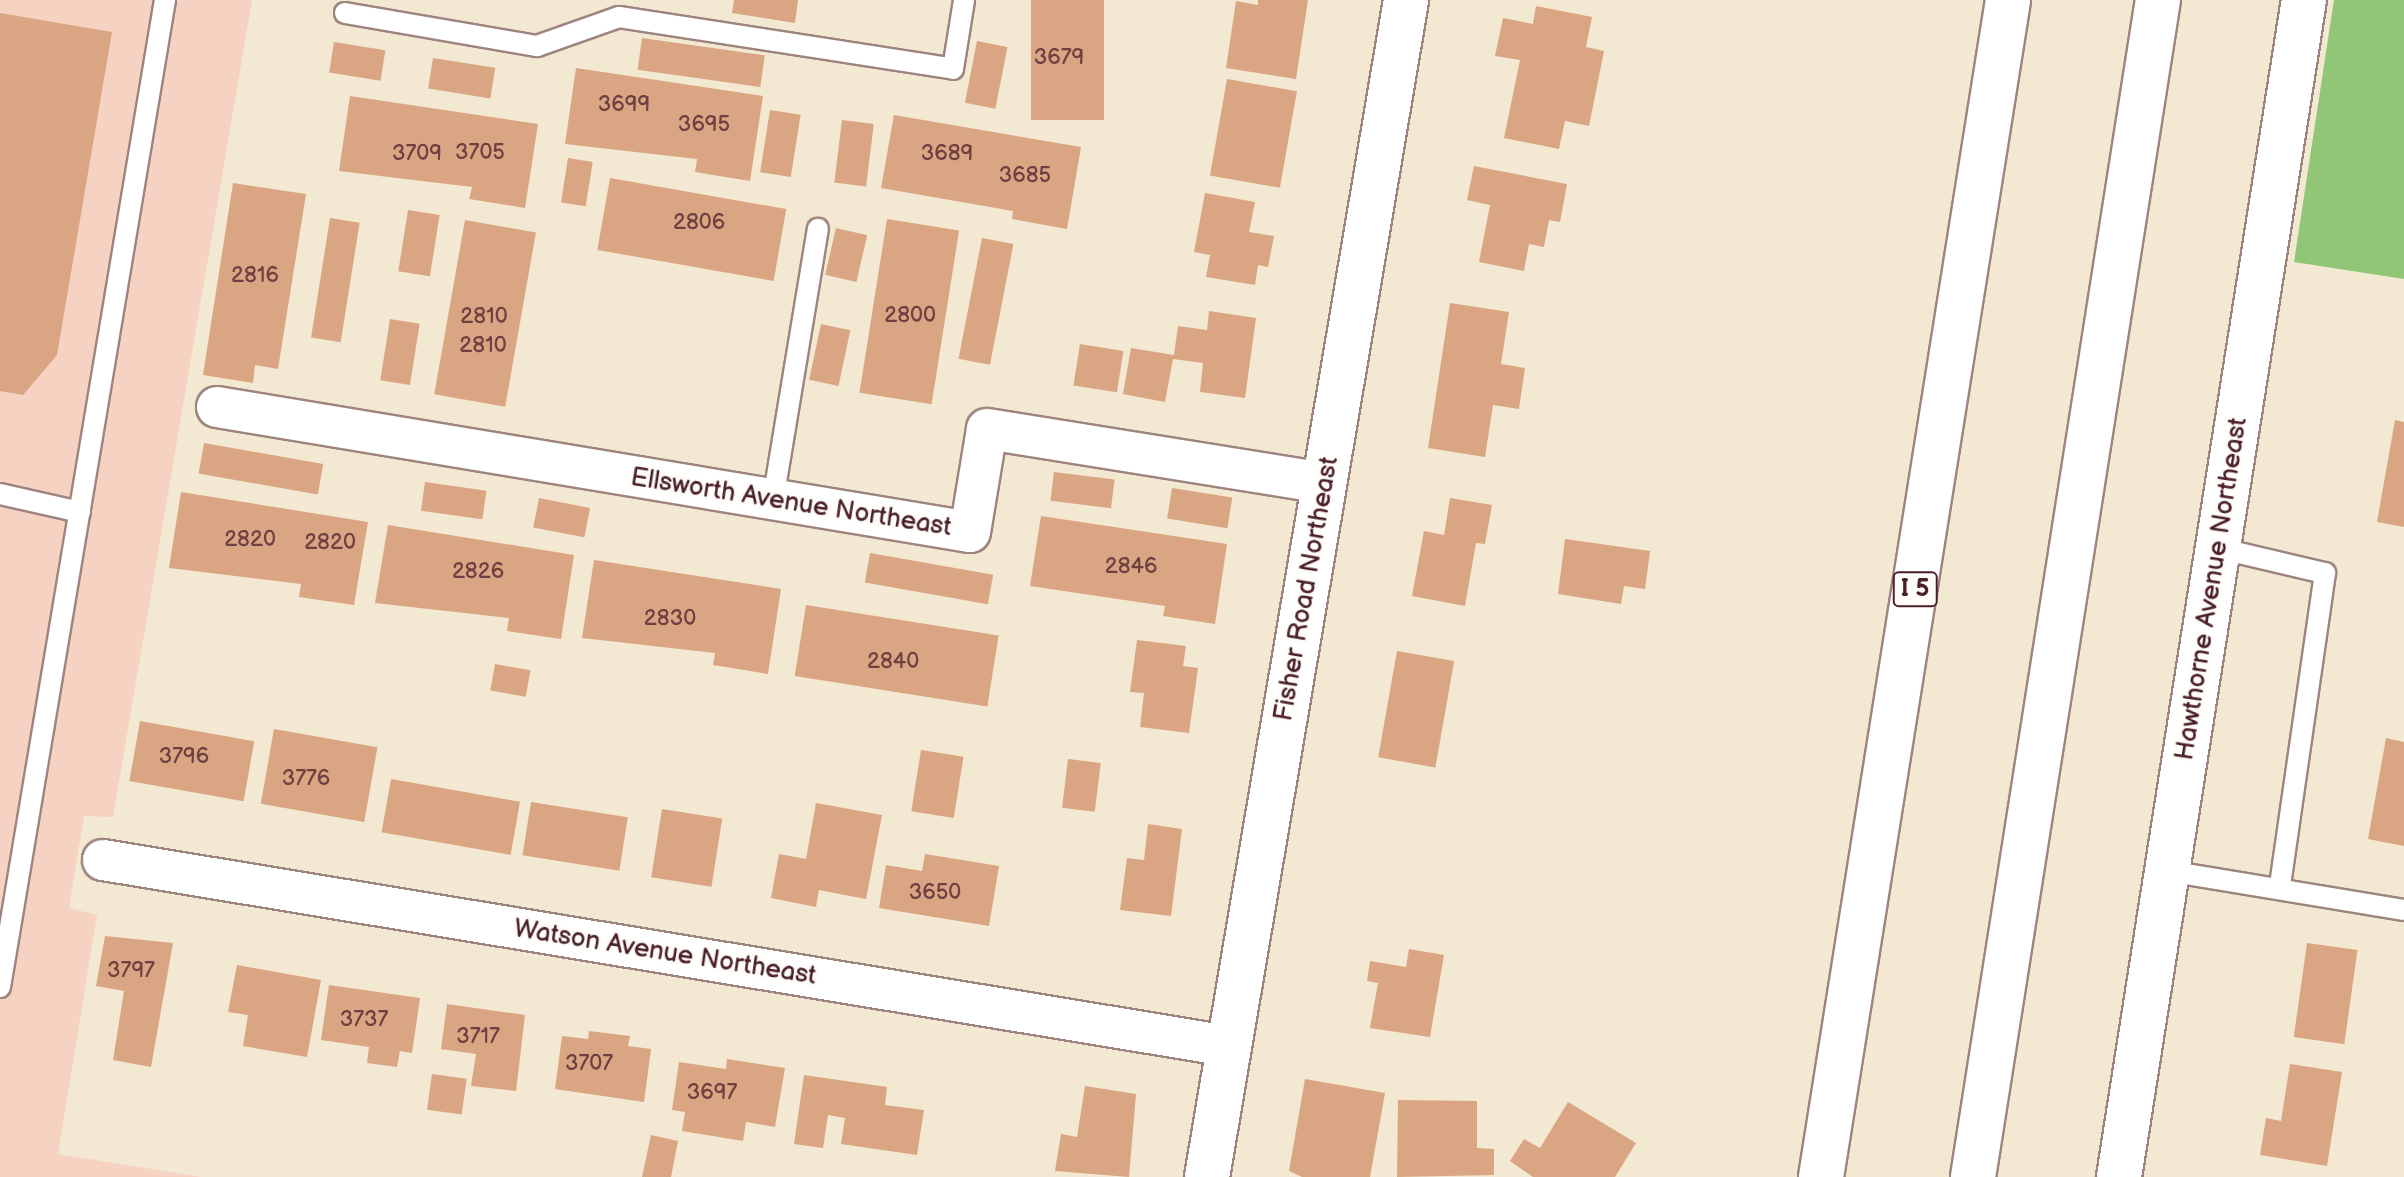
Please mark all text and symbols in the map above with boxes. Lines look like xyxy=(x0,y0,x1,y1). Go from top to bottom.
house number: 3679 xyxy=(1034,45,1084,71)
house number: 3699 xyxy=(598,92,650,118)
house number: 3695 xyxy=(678,112,730,138)
house number: 3705 xyxy=(455,140,505,166)
house number: 3709 xyxy=(392,141,442,167)
house number: 3689 xyxy=(921,141,973,167)
house number: 3685 xyxy=(999,163,1051,189)
house number: 2806 xyxy=(673,210,725,236)
house number: 2816 xyxy=(231,263,279,289)
house number: 2800 xyxy=(884,303,936,329)
house number: 2810 xyxy=(460,304,508,330)
house number: 2810 xyxy=(459,333,507,359)
street label: Hawthorne Avenue Northeast xyxy=(2169,415,2255,763)
street label: Fisher Road Northeast xyxy=(1268,454,1346,724)
street label: Ellsworth Avenue Northeast xyxy=(628,462,954,544)
house number: 2820 xyxy=(224,527,276,553)
house number: 2820 xyxy=(304,530,356,556)
house number: 2846 xyxy=(1105,554,1157,580)
house number: 2826 xyxy=(452,559,504,585)
road number: I 5 xyxy=(1891,569,1939,609)
house number: 2830 xyxy=(644,606,696,632)
house number: 2840 xyxy=(867,649,919,675)
house number: 3796 xyxy=(159,744,209,770)
house number: 3776 xyxy=(282,766,330,792)
house number: 3650 xyxy=(909,880,961,906)
street label: Watson Avenue Northeast xyxy=(512,914,818,992)
house number: 3797 xyxy=(107,958,155,984)
house number: 3737 xyxy=(340,1007,388,1033)
house number: 3717 xyxy=(456,1024,500,1050)
house number: 3707 xyxy=(565,1051,613,1077)
house number: 3697 xyxy=(687,1080,737,1106)

